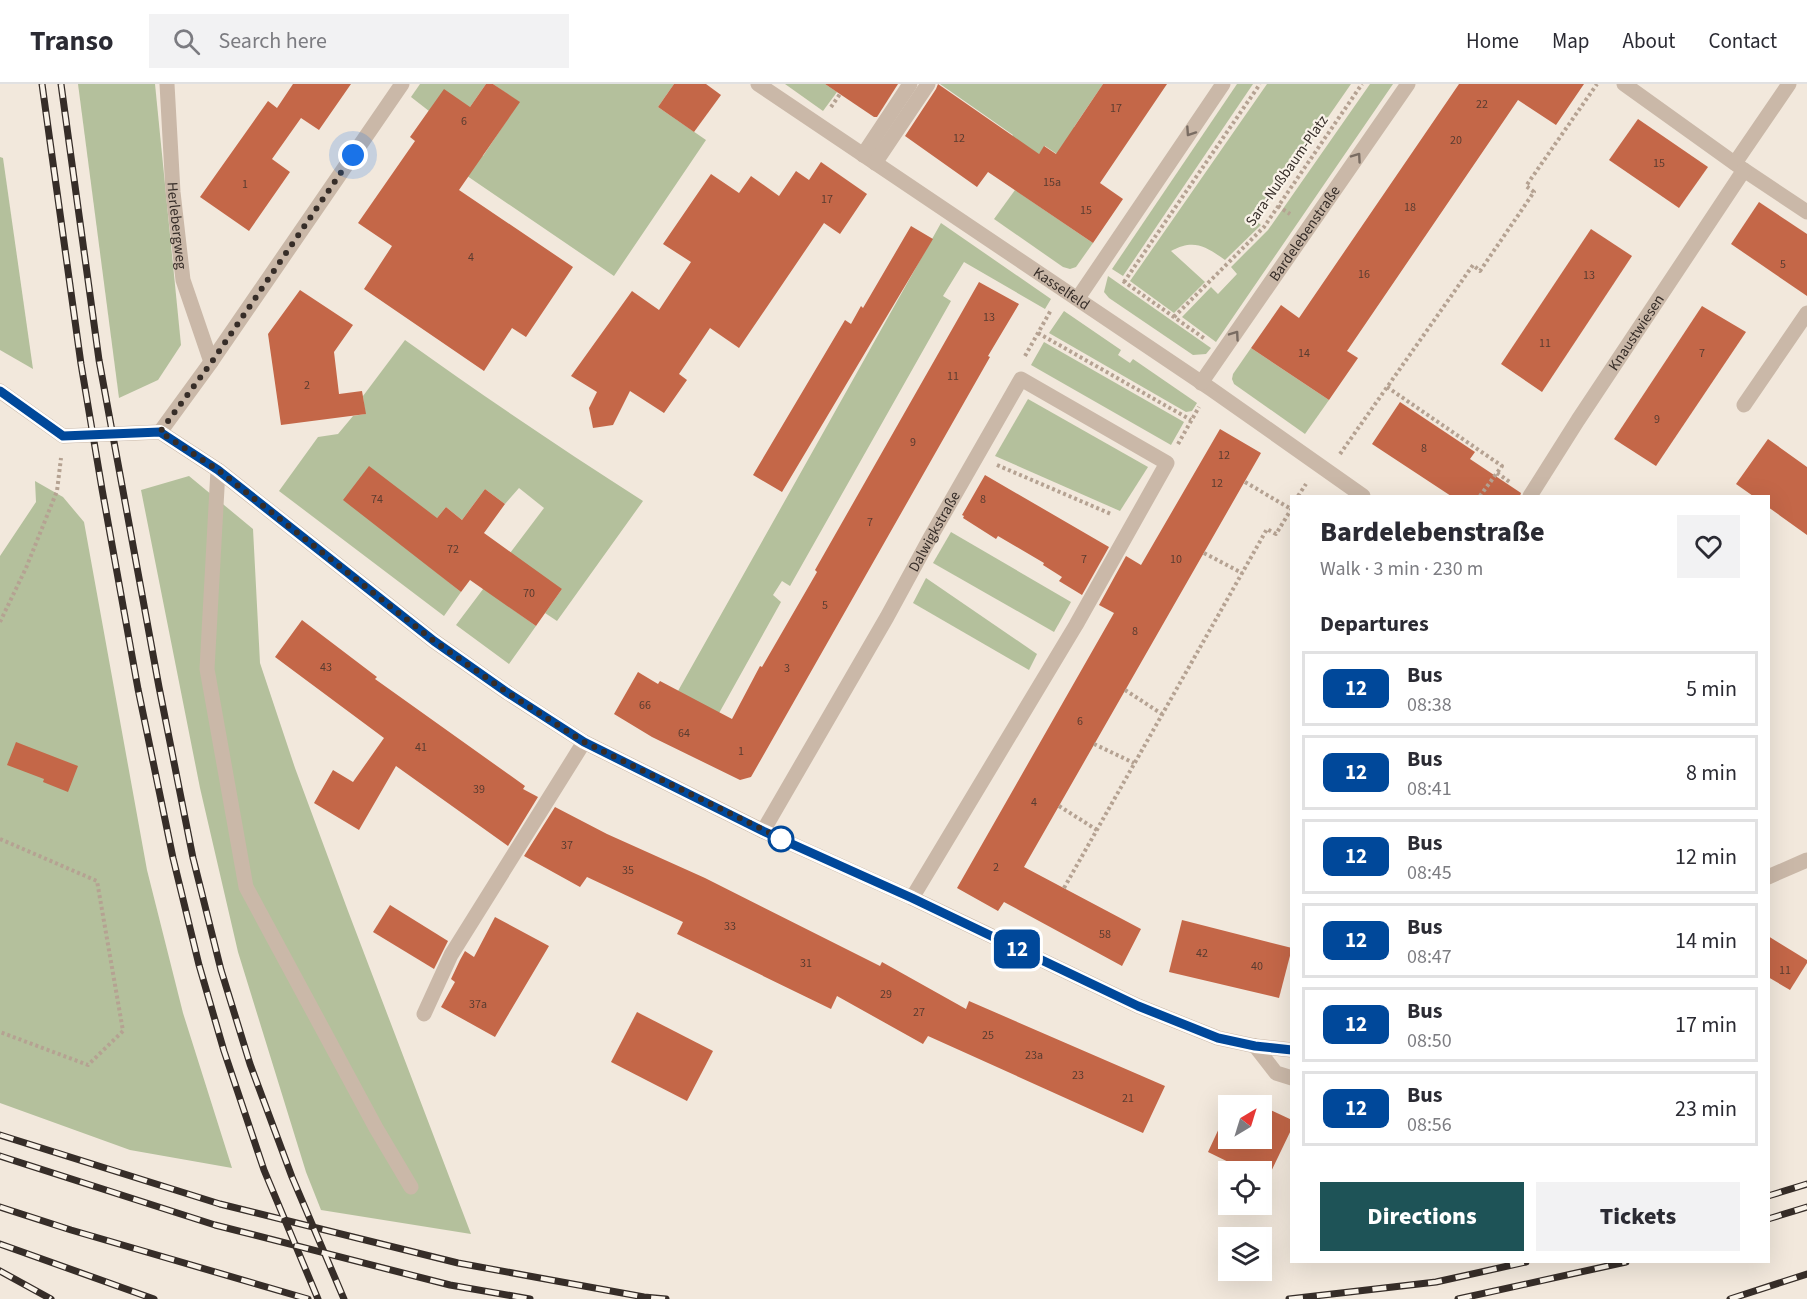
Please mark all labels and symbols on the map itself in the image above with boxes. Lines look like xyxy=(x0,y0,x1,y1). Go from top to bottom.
house number: 22 xyxy=(1476,96,1488,113)
house number: 17 xyxy=(1110,100,1122,117)
street label: Sara-Nußbaum-Platz xyxy=(1241,111,1333,231)
house number: 6 xyxy=(461,113,467,130)
one-way arrow xyxy=(1187,126,1198,137)
house number: 12 xyxy=(953,130,965,147)
house number: 20 xyxy=(1450,132,1462,149)
your location xyxy=(338,140,368,170)
one-way arrow xyxy=(1350,153,1361,164)
house number: 15 xyxy=(1653,155,1665,172)
house number: 15a xyxy=(1043,174,1061,191)
house number: 1 xyxy=(242,176,248,193)
street label: Herlebergweg xyxy=(162,181,192,271)
street label: Bardelebenstraße xyxy=(1264,181,1345,285)
house number: 17 xyxy=(821,191,833,208)
house number: 18 xyxy=(1404,199,1416,216)
house number: 15 xyxy=(1080,202,1092,219)
house number: 4 xyxy=(468,249,474,266)
house number: 5 xyxy=(1780,256,1786,273)
street label: Kasselfeld xyxy=(1029,262,1094,315)
house number: 16 xyxy=(1358,266,1370,283)
house number: 13 xyxy=(1583,267,1595,284)
street label: Knaustwiesen xyxy=(1603,290,1669,375)
house number: 13 xyxy=(983,309,995,326)
one-way arrow xyxy=(1228,330,1239,341)
house number: 11 xyxy=(1539,335,1551,352)
house number: 14 xyxy=(1298,345,1310,362)
house number: 7 xyxy=(1699,345,1705,362)
house number: 11 xyxy=(947,368,959,385)
house number: 2 xyxy=(304,377,310,394)
house number: 9 xyxy=(1654,411,1660,428)
house number: 9 xyxy=(910,434,916,451)
house number: 8 xyxy=(1421,440,1427,457)
house number: 12 xyxy=(1218,447,1230,464)
house number: 12 xyxy=(1211,475,1223,492)
street label: Dalwigkstraße xyxy=(903,487,965,576)
house number: 74 xyxy=(371,491,383,508)
house number: 8 xyxy=(980,491,986,508)
house number: 7 xyxy=(867,514,873,531)
house number: 72 xyxy=(447,541,459,558)
house number: 7 xyxy=(1081,551,1087,568)
house number: 10 xyxy=(1170,551,1182,568)
house number: 70 xyxy=(523,585,535,602)
house number: 5 xyxy=(822,597,828,614)
house number: 8 xyxy=(1132,623,1138,640)
house number: 43 xyxy=(320,659,332,676)
house number: 3 xyxy=(784,660,790,677)
house number: 66 xyxy=(639,697,651,714)
house number: 6 xyxy=(1077,713,1083,730)
house number: 64 xyxy=(678,725,690,742)
house number: 41 xyxy=(415,739,427,756)
house number: 1 xyxy=(738,743,744,760)
house number: 39 xyxy=(473,781,485,798)
house number: 4 xyxy=(1031,794,1037,811)
unlabelled marker xyxy=(768,826,794,852)
house number: 37 xyxy=(561,837,573,854)
house number: 2 xyxy=(993,859,999,876)
house number: 35 xyxy=(622,862,634,879)
house number: 33 xyxy=(724,918,736,935)
house number: 58 xyxy=(1099,926,1111,943)
line badge: 12 xyxy=(990,930,1044,968)
house number: 42 xyxy=(1196,945,1208,962)
house number: 31 xyxy=(800,955,812,972)
house number: 40 xyxy=(1251,958,1263,975)
house number: 11 xyxy=(1779,962,1791,979)
house number: 29 xyxy=(880,986,892,1003)
house number: 37a xyxy=(469,996,487,1013)
house number: 27 xyxy=(913,1004,925,1021)
house number: 25 xyxy=(982,1027,994,1044)
house number: 23a xyxy=(1025,1047,1043,1064)
house number: 23 xyxy=(1072,1067,1084,1084)
house number: 21 xyxy=(1122,1090,1134,1107)
north arrow xyxy=(1218,1095,1272,1149)

